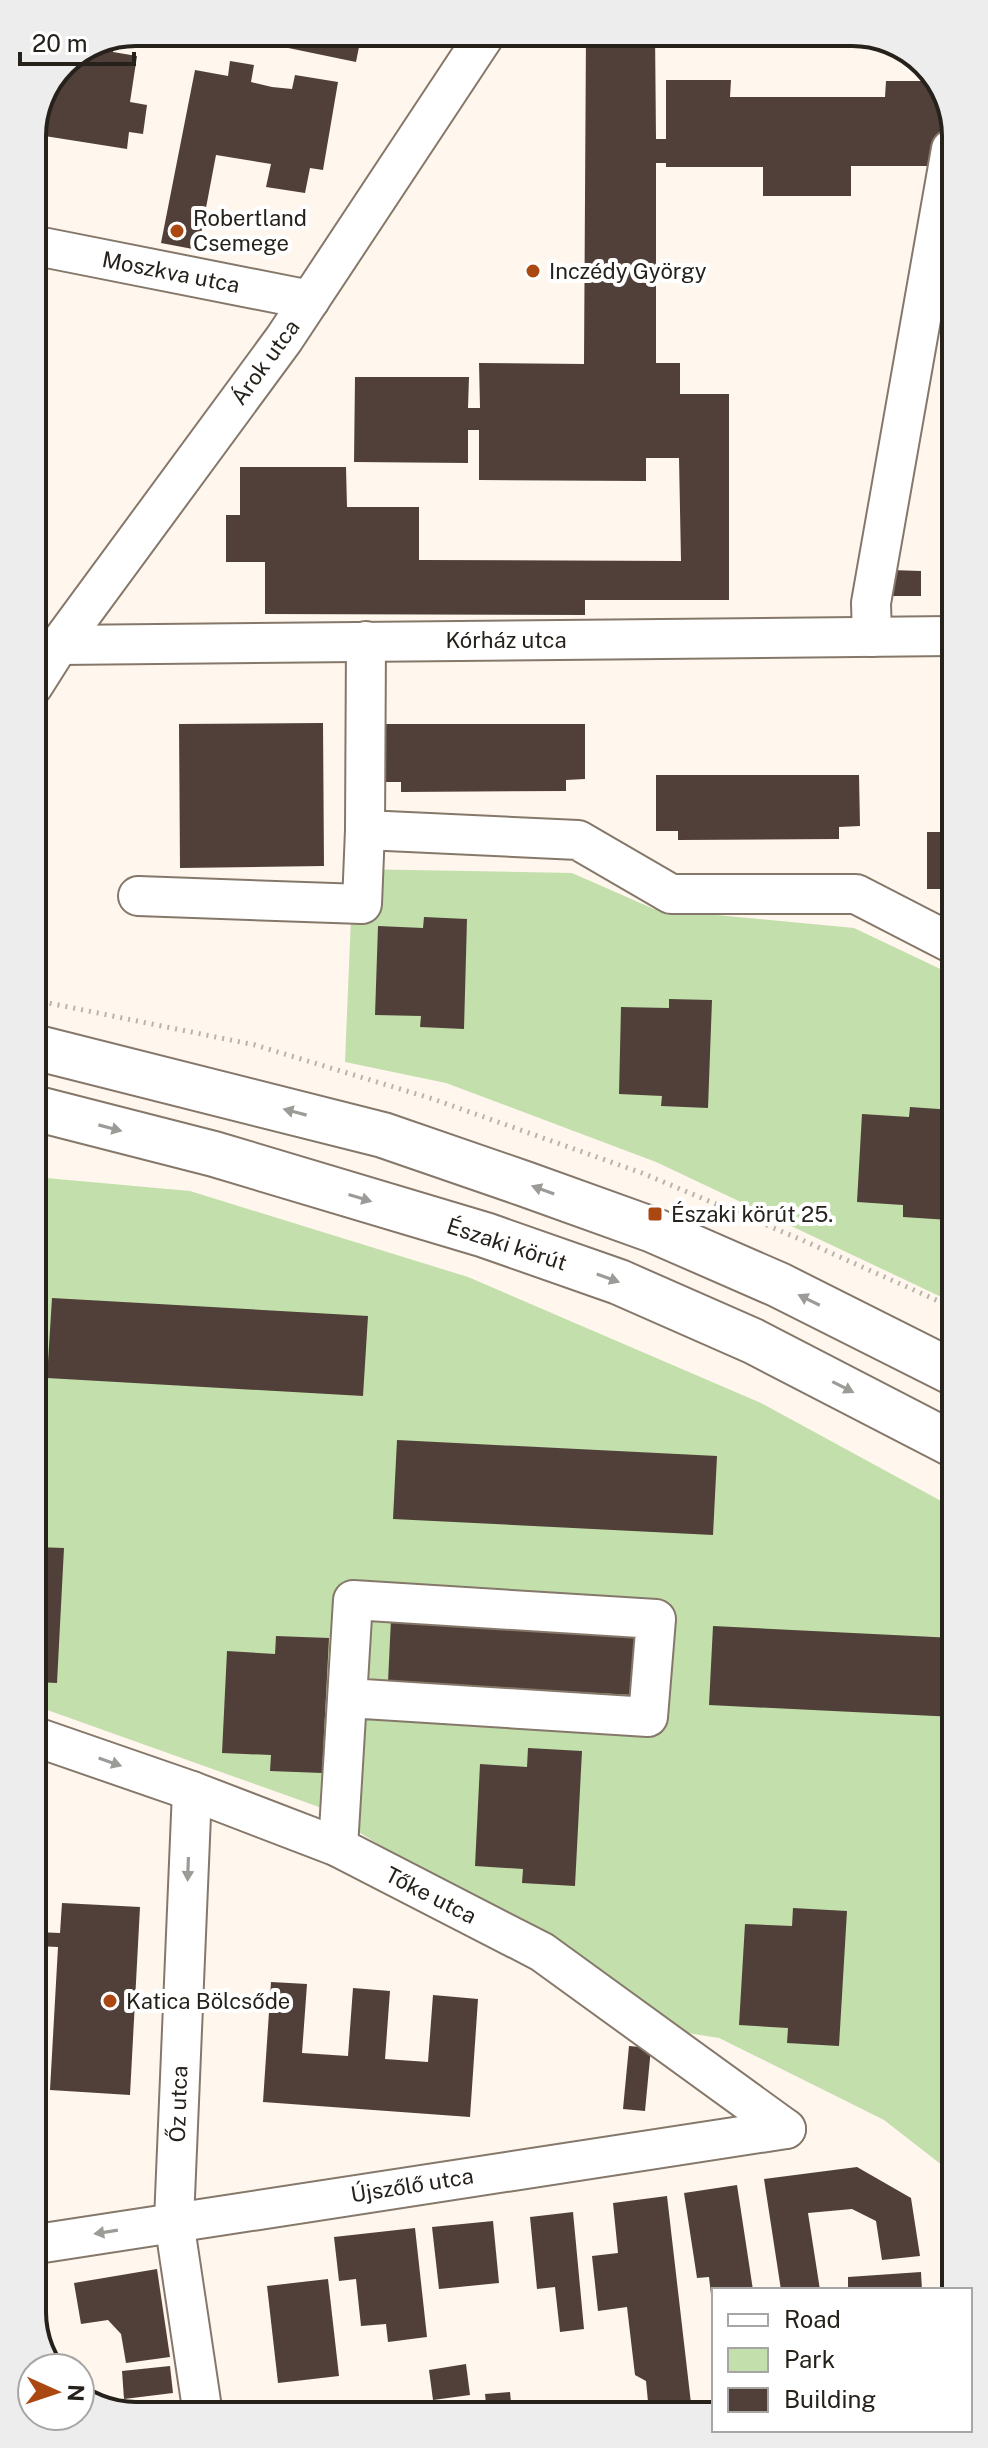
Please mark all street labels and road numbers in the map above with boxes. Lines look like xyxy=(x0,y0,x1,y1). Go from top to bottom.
street label: Moszkva utca xyxy=(100,246,242,298)
street label: Árok utca xyxy=(225,314,305,410)
street label: Kórház utca xyxy=(445,627,567,653)
street label: Északi körút xyxy=(444,1212,570,1276)
street label: Tőke utca xyxy=(381,1861,481,1929)
street label: Őz utca xyxy=(163,2065,192,2143)
street label: Újszőlő utca xyxy=(349,2161,475,2208)

